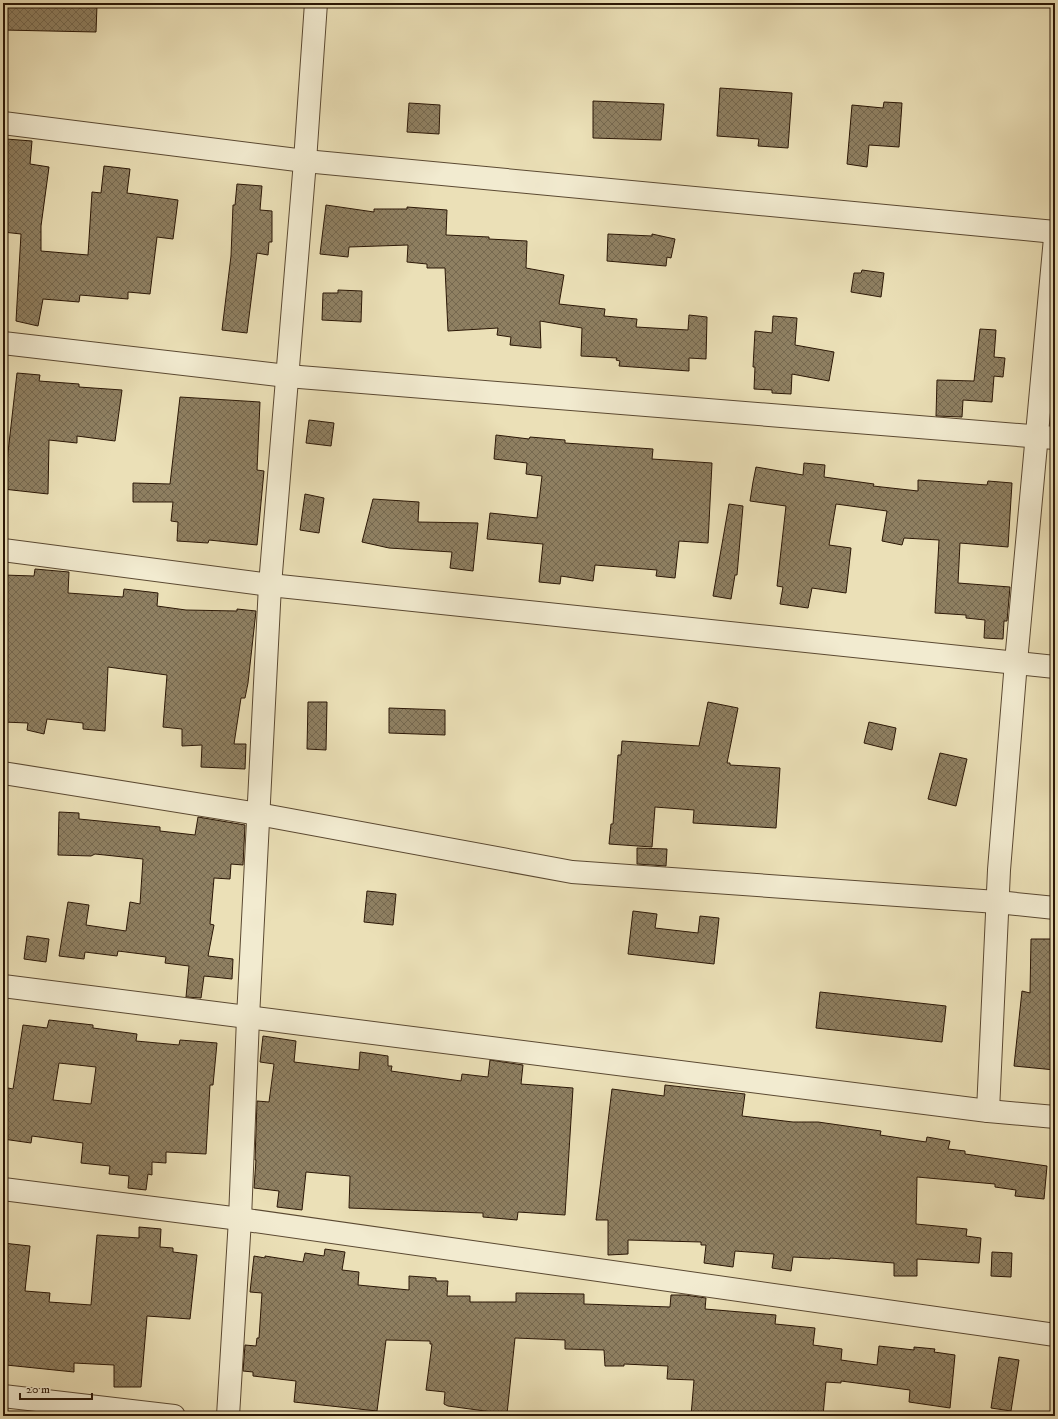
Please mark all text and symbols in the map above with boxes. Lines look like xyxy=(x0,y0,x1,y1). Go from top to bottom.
scale bar xyxy=(20,1375,92,1401)
text: 20 m xyxy=(26,1382,50,1397)

